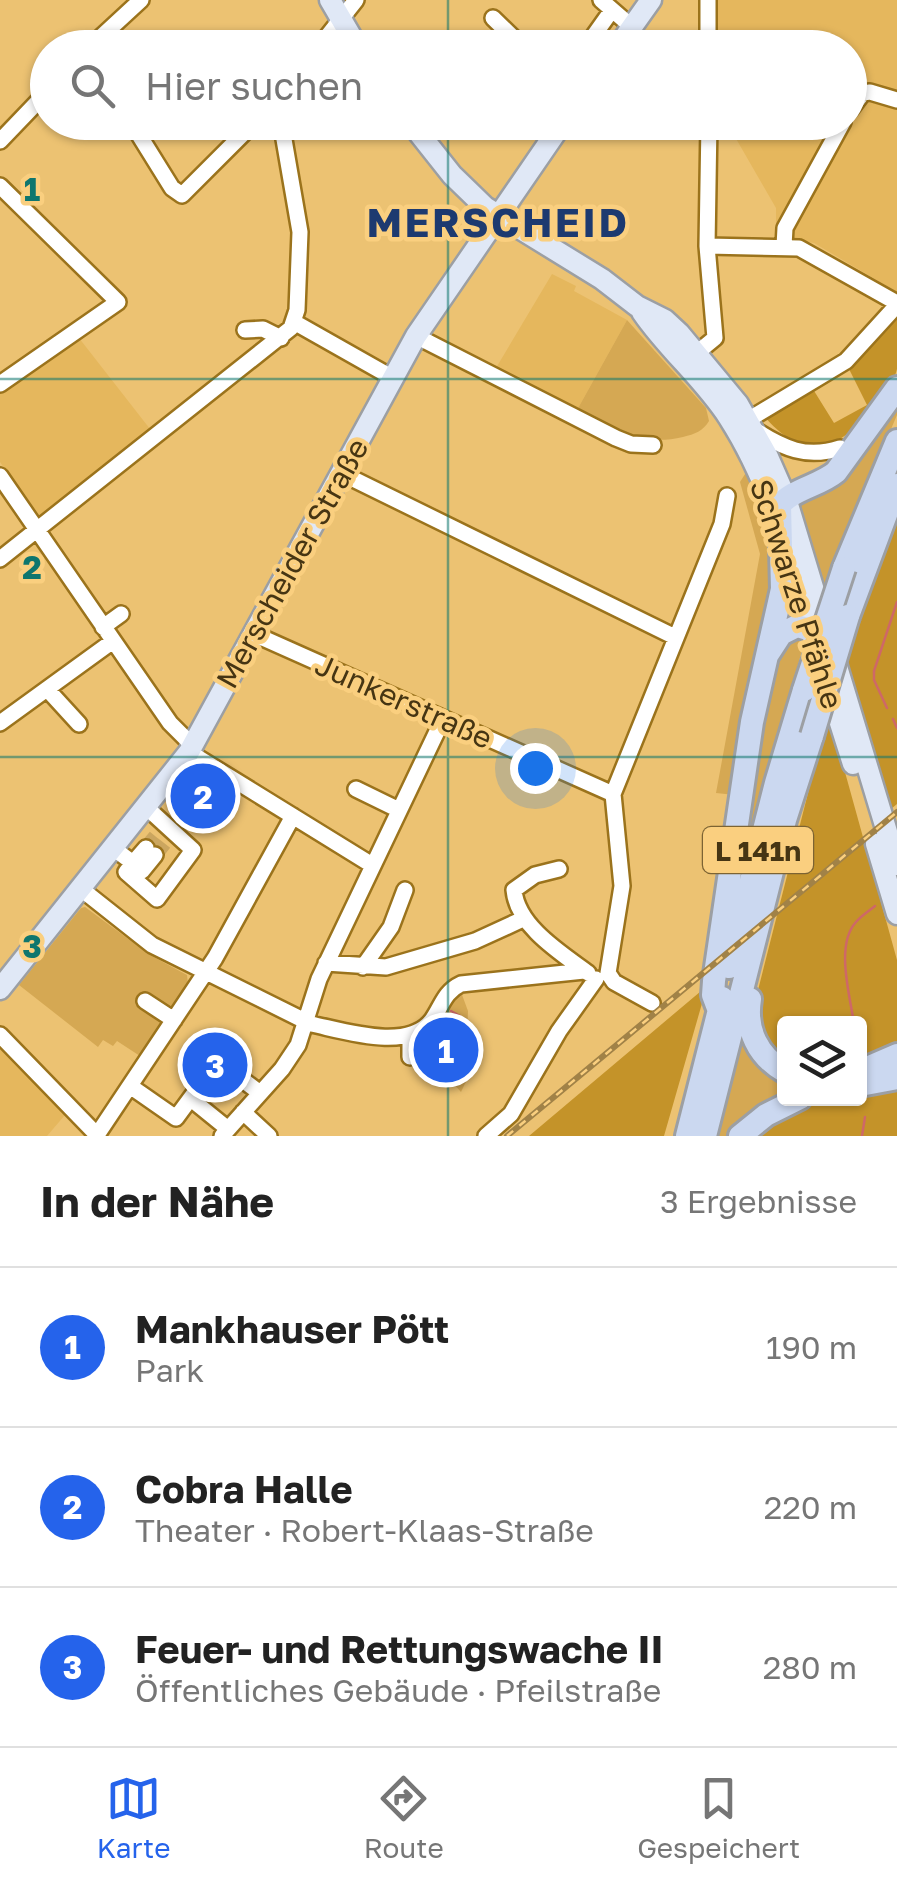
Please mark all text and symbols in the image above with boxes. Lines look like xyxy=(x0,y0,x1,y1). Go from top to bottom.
search box xyxy=(30,30,867,140)
icon: search xyxy=(65,58,120,113)
text: Hier suchen xyxy=(145,63,363,108)
text: 1 xyxy=(24,170,40,208)
district label: MERSCHEID xyxy=(366,198,630,246)
street label: Merscheider Straße xyxy=(208,432,376,694)
street label: Schwarze Pfähle xyxy=(743,475,851,713)
text: 2 xyxy=(22,548,42,586)
street label: Junkerstraße xyxy=(310,646,498,756)
your location xyxy=(510,743,561,794)
pin: 2 xyxy=(170,758,236,834)
road number: L 141n xyxy=(703,827,813,873)
text: 3 xyxy=(22,927,42,965)
pin: 1 xyxy=(414,1012,478,1088)
map controls xyxy=(777,1016,867,1106)
button: layers xyxy=(777,1016,867,1106)
pin: 3 xyxy=(182,1028,248,1102)
text: In der Nähe xyxy=(40,1176,274,1226)
text: 3 Ergebnisse xyxy=(660,1182,857,1220)
text: Mankhauser Pött xyxy=(135,1306,449,1351)
text: 1 xyxy=(64,1328,81,1366)
text: 190 m xyxy=(766,1328,857,1366)
text: Park xyxy=(135,1351,204,1389)
text: Cobra Halle xyxy=(135,1466,353,1511)
text: 2 xyxy=(63,1488,82,1526)
text: 220 m xyxy=(764,1488,857,1526)
text: Theater · Robert-Klaas-Straße xyxy=(135,1511,594,1549)
text: Feuer- und Rettungswache II xyxy=(135,1626,663,1671)
text: 3 xyxy=(63,1648,82,1686)
text: 280 m xyxy=(763,1648,857,1686)
text: Öffentliches Gebäude · Pfeilstraße xyxy=(135,1671,661,1709)
tab: Karte xyxy=(97,1771,170,1864)
tab: Route xyxy=(364,1771,444,1864)
tab: Gespeichert xyxy=(637,1771,800,1864)

